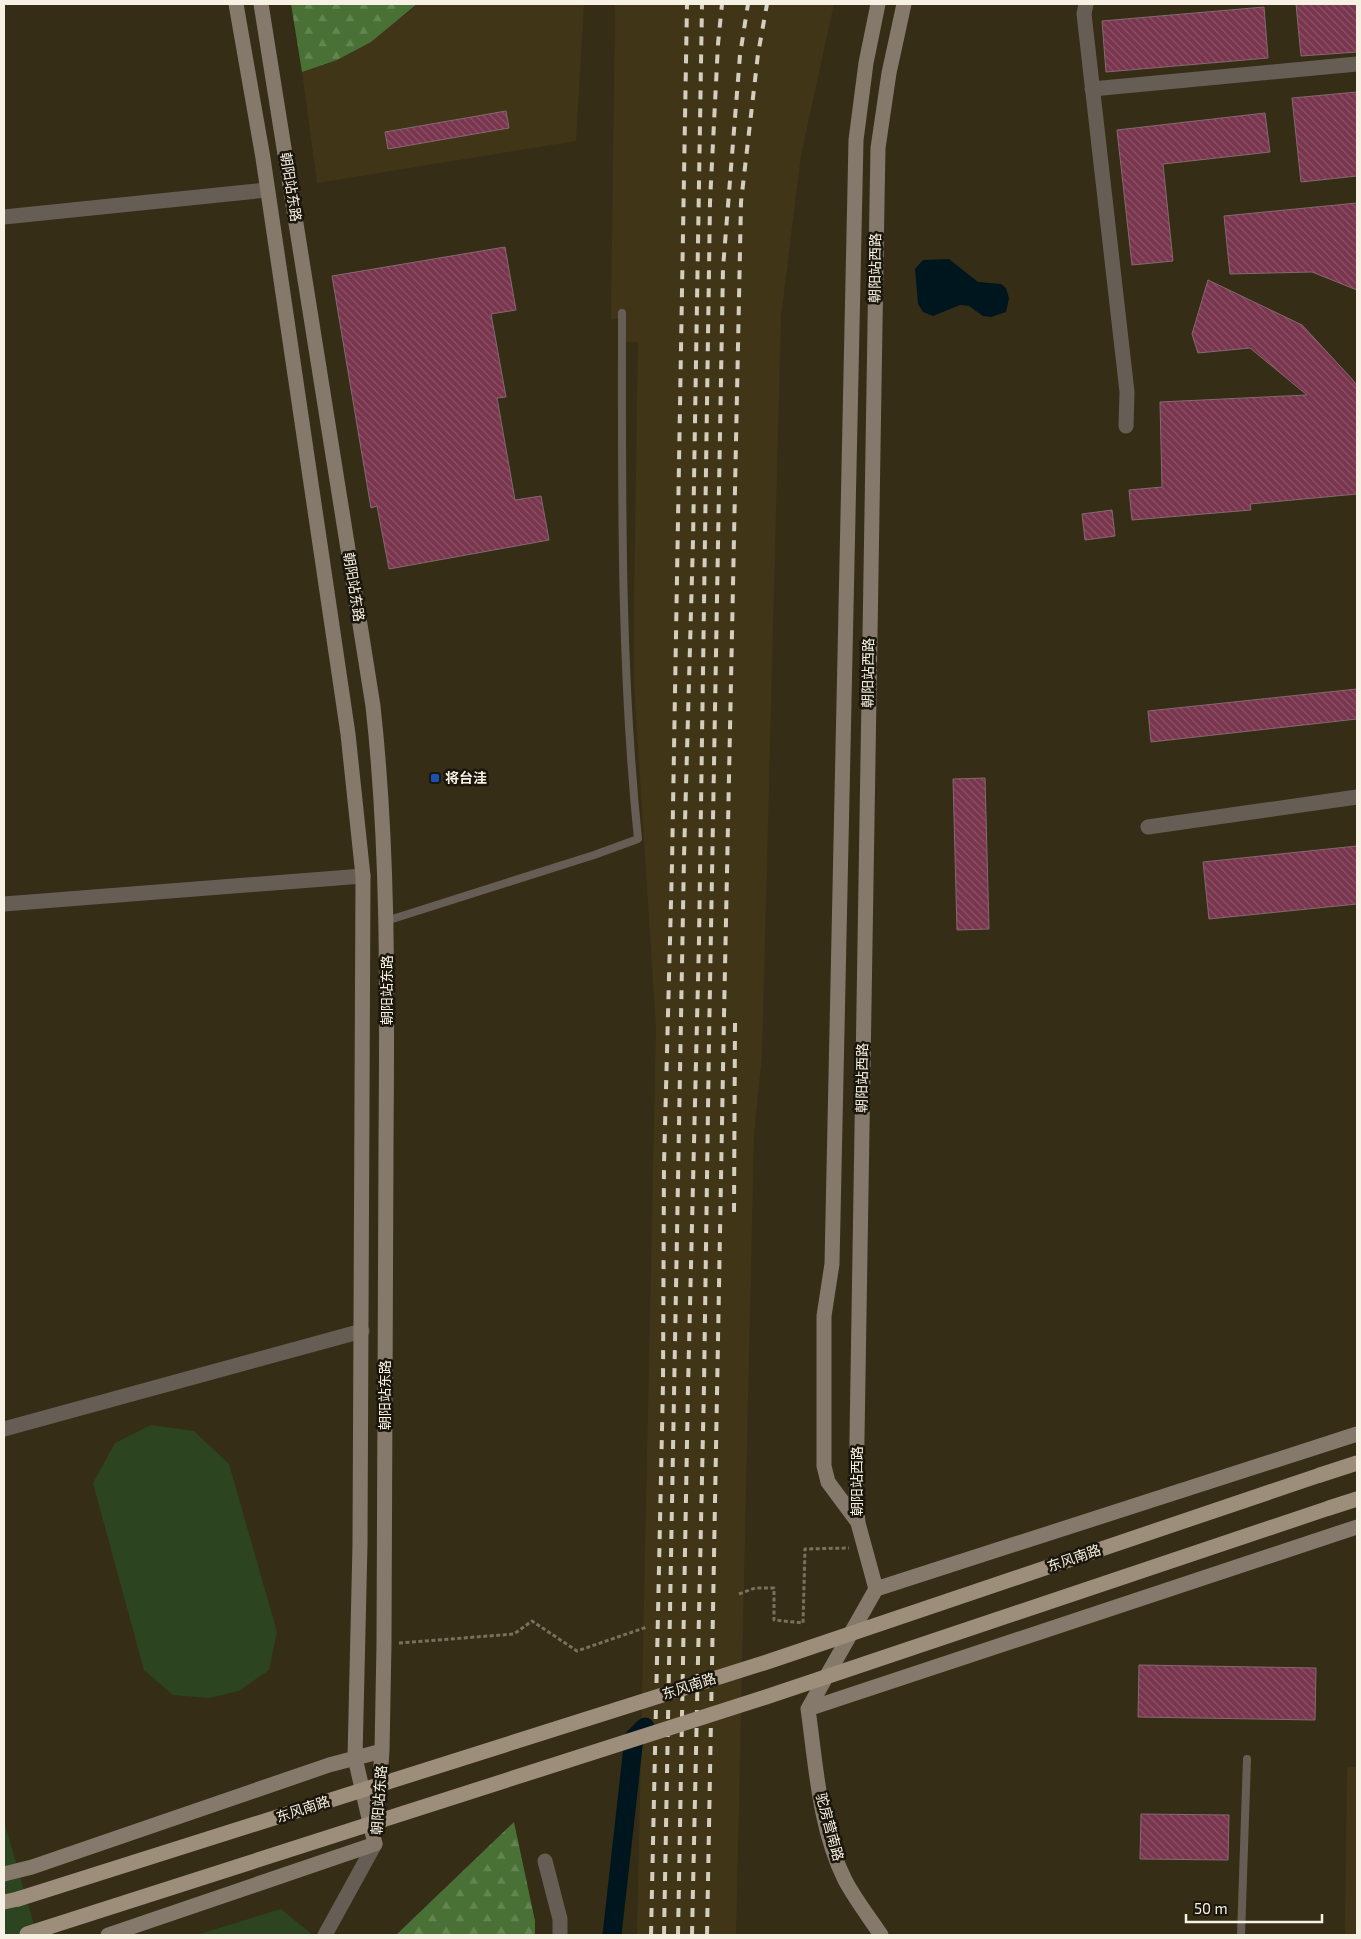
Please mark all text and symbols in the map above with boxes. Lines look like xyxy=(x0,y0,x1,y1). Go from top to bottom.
street label: 朝阳站东路 xyxy=(278,151,305,223)
street label: 朝阳站西路 xyxy=(865,233,884,303)
street label: 朝阳站东路 xyxy=(341,551,368,623)
street label: 朝阳站西路 xyxy=(858,638,877,708)
place label: 将台洼 xyxy=(445,769,487,786)
marker: 将台洼 xyxy=(429,772,441,784)
street label: 朝阳站东路 xyxy=(378,955,395,1025)
street label: 朝阳站西路 xyxy=(852,1043,871,1113)
street label: 朝阳站东路 xyxy=(376,1360,393,1430)
street label: 朝阳站西路 xyxy=(848,1446,865,1516)
street label: 东风南路 xyxy=(1045,1540,1103,1575)
street label: 东风南路 xyxy=(660,1669,718,1702)
street label: 朝阳站东路 xyxy=(368,1764,389,1835)
street label: 驼房营南路 xyxy=(813,1791,848,1863)
street label: 东风南路 xyxy=(274,1792,332,1825)
scale bar xyxy=(1186,1892,1322,1924)
text: 50 m xyxy=(1194,1899,1228,1917)

